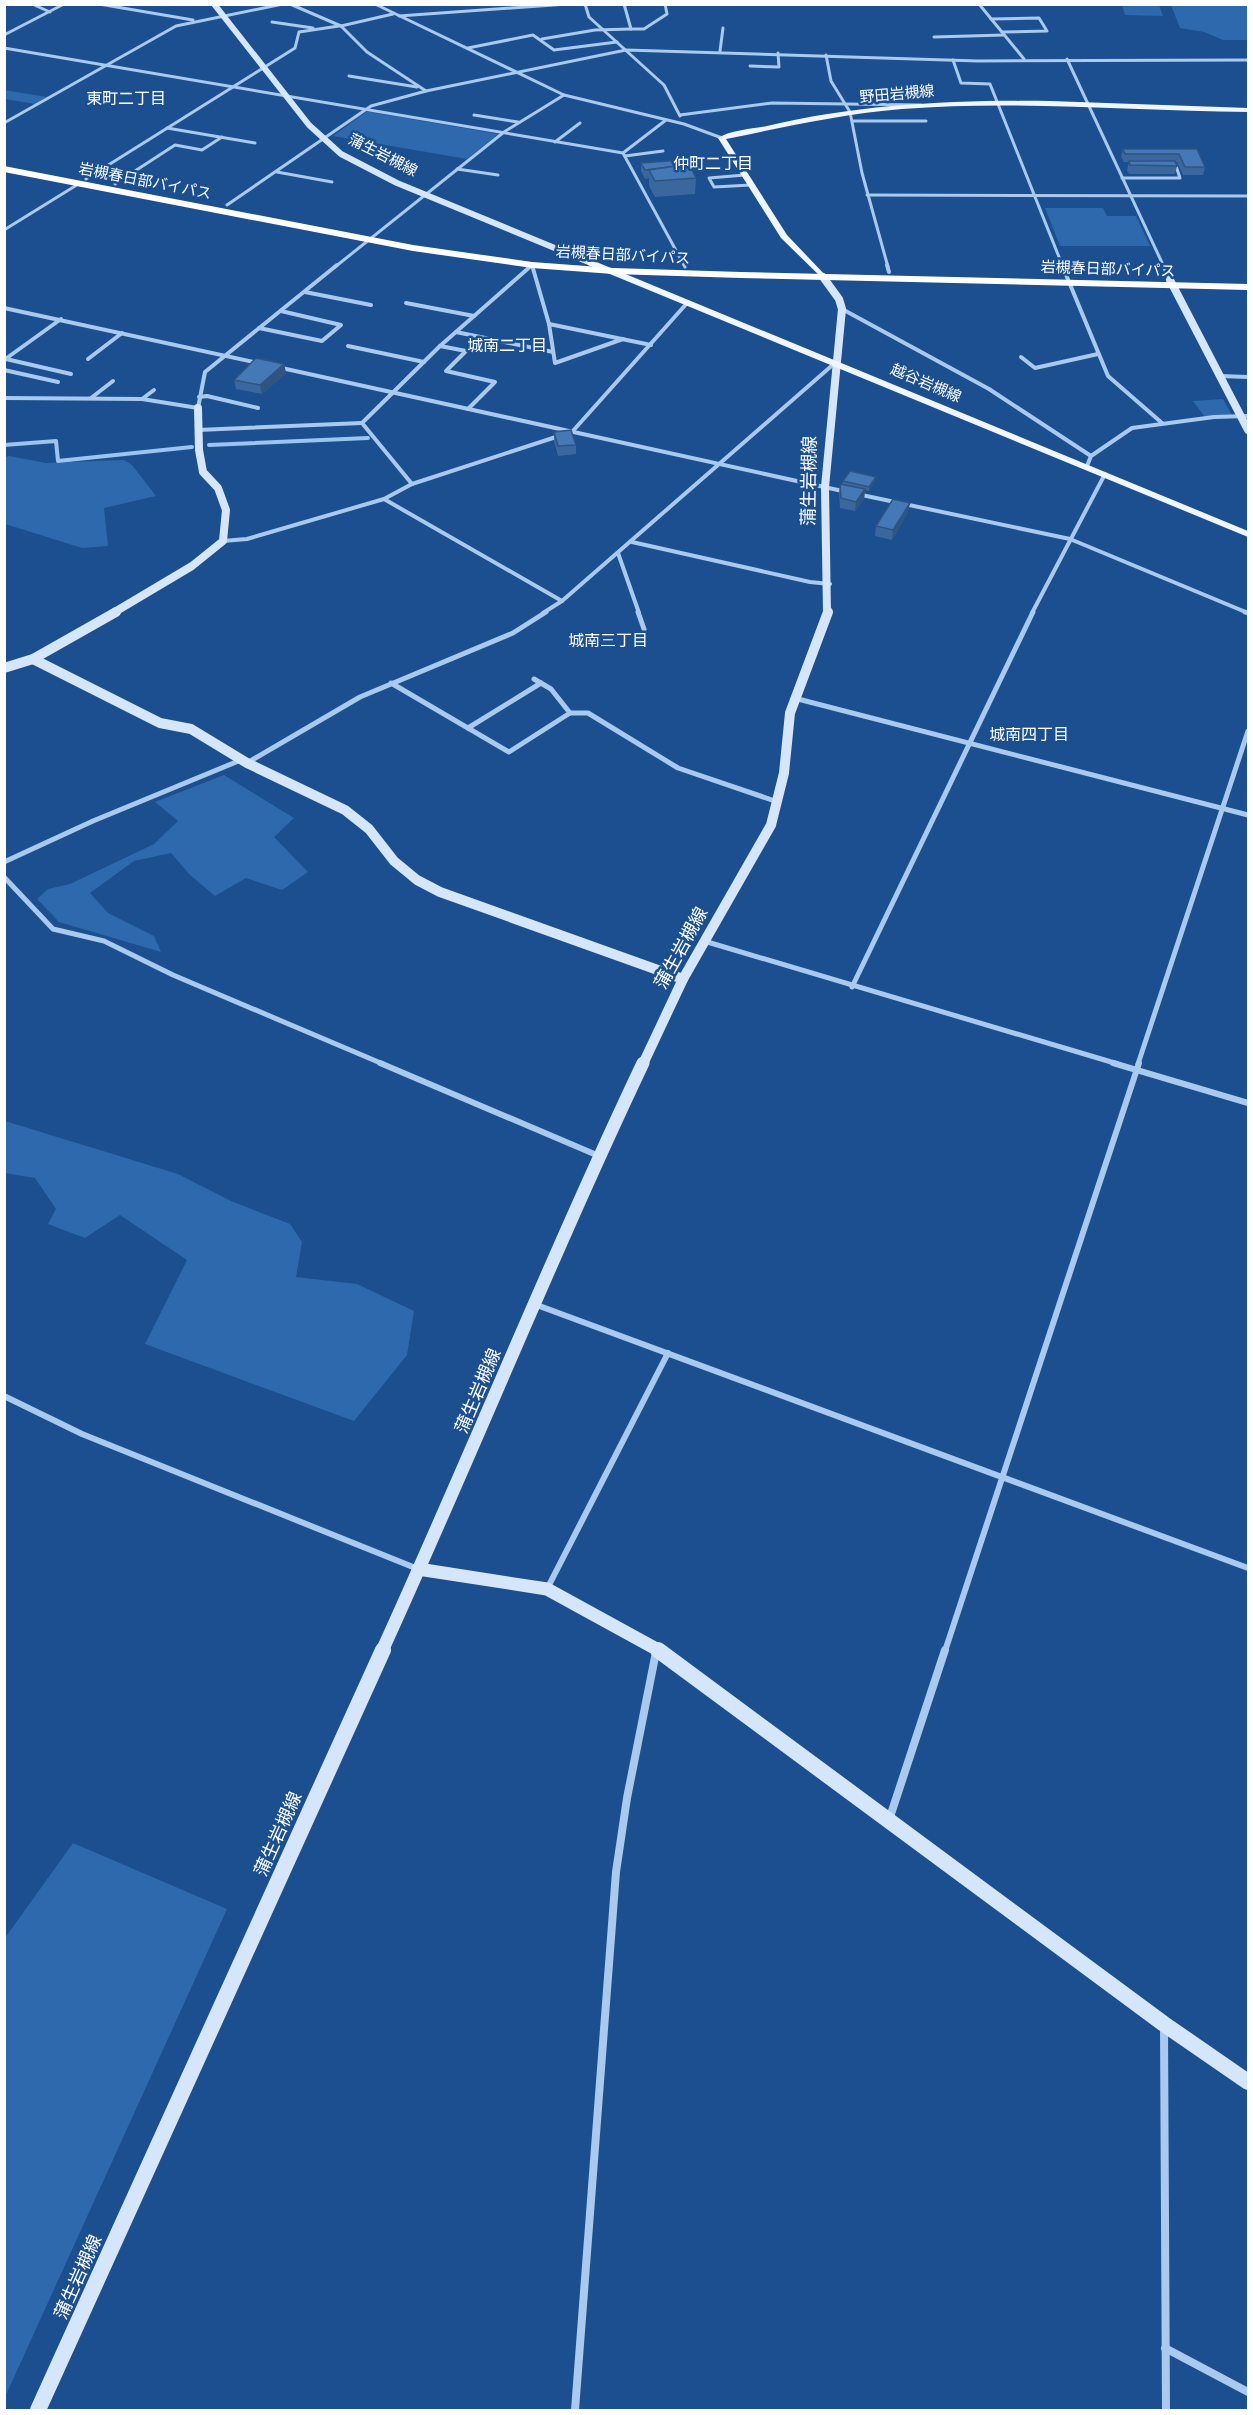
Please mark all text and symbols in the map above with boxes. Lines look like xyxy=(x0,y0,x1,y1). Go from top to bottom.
street label: 野田岩槻線 xyxy=(859,82,935,106)
district label: 東町二丁目 xyxy=(86,89,166,108)
street label: 蒲生岩槻線 xyxy=(345,130,421,180)
district label: 仲町二丁目 xyxy=(673,154,753,173)
street label: 岩槻春日部バイパス xyxy=(77,159,213,203)
street label: 岩槻春日部バイパス xyxy=(555,242,691,268)
street label: 岩槻春日部バイパス xyxy=(1040,258,1176,280)
district label: 城南二丁目 xyxy=(467,336,547,355)
street label: 越谷岩槻線 xyxy=(887,360,964,406)
street label: 蒲生岩槻線 xyxy=(797,436,821,526)
district label: 城南三丁目 xyxy=(568,631,648,650)
district label: 城南四丁目 xyxy=(989,725,1069,744)
street label: 蒲生岩槻線 xyxy=(650,903,712,993)
street label: 蒲生岩槻線 xyxy=(450,1345,506,1437)
street label: 蒲生岩槻線 xyxy=(250,1788,306,1880)
street label: 蒲生岩槻線 xyxy=(50,2231,106,2323)

